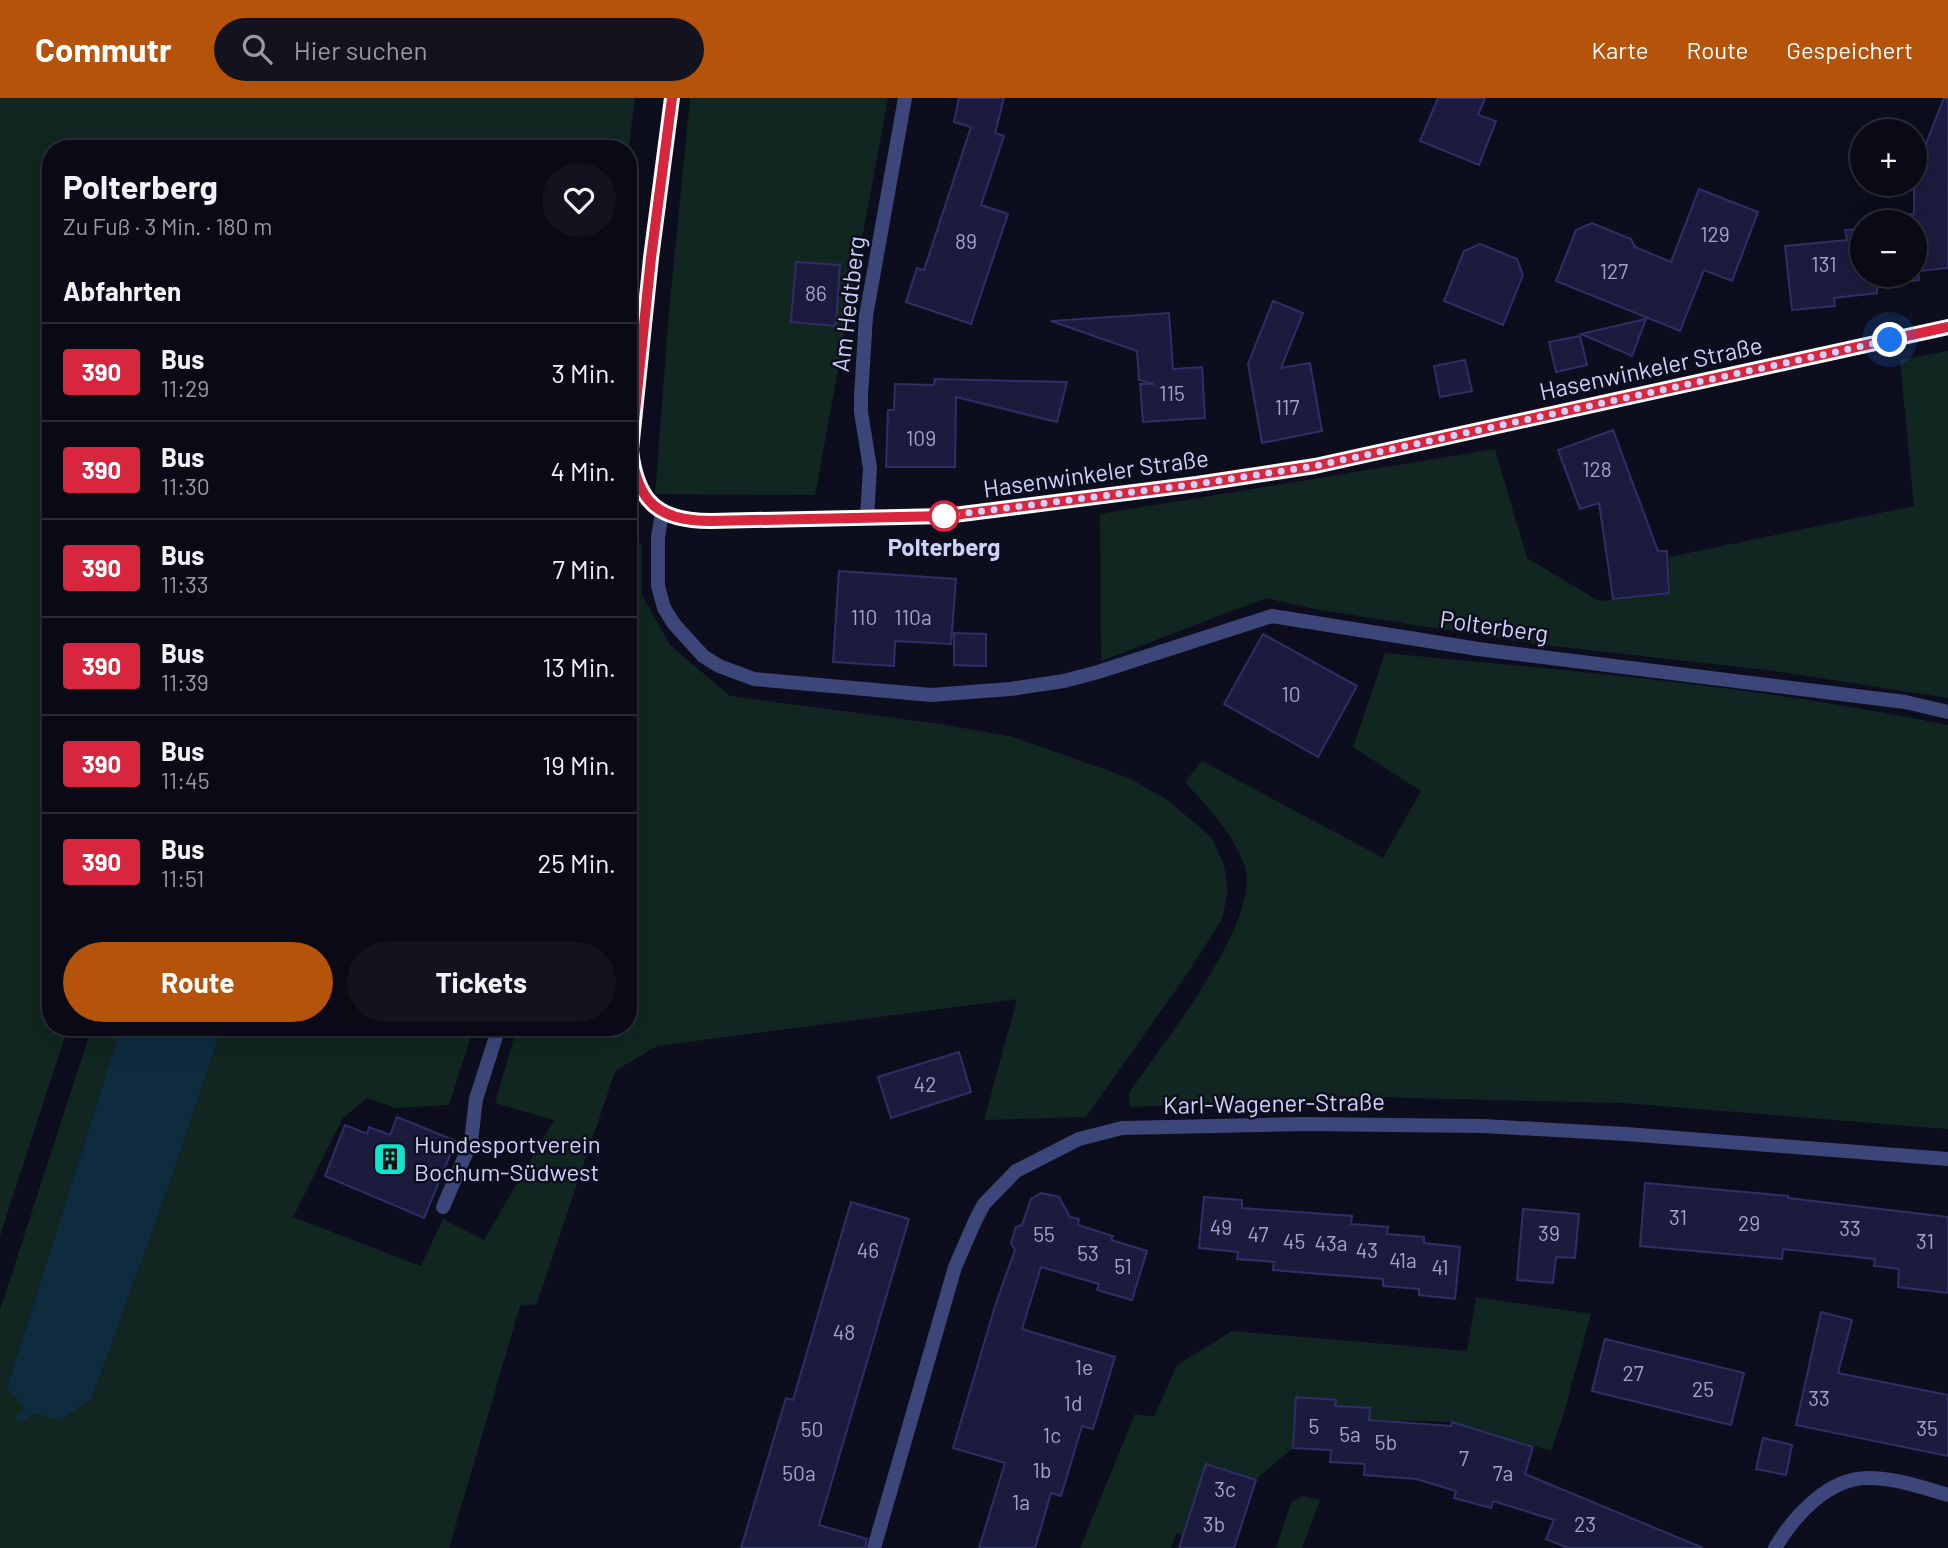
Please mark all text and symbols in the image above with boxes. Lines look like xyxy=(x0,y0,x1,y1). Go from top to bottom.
search box xyxy=(214,18,704,81)
text: Commutr xyxy=(35,29,172,69)
icon: search xyxy=(238,30,276,68)
text: Hier suchen xyxy=(294,34,428,65)
text: Karte xyxy=(1591,35,1649,64)
text: Route xyxy=(1687,35,1748,64)
text: Gespeichert xyxy=(1786,35,1913,64)
map controls xyxy=(1850,119,1927,287)
button: + xyxy=(1850,119,1927,196)
button: heart xyxy=(542,163,616,237)
text: Polterberg xyxy=(63,166,218,206)
button: − xyxy=(1850,210,1927,287)
text: Zu Fuß · 3 Min. · 180 m xyxy=(63,212,272,240)
house number: 129 xyxy=(1700,221,1730,246)
house number: 89 xyxy=(955,228,977,253)
street label: Am Hedtberg xyxy=(825,234,870,373)
house number: 131 xyxy=(1811,251,1837,276)
house number: 127 xyxy=(1600,258,1628,283)
text: Abfahrten xyxy=(63,275,181,306)
house number: 86 xyxy=(805,280,827,305)
your location xyxy=(1872,322,1907,357)
street label: Hasenwinkeler Straße xyxy=(1536,330,1765,405)
text: Bus xyxy=(161,343,204,374)
text: 390 xyxy=(82,357,121,386)
text: 3 Min. xyxy=(551,357,616,388)
text: 11:29 xyxy=(161,374,209,402)
house number: 115 xyxy=(1159,380,1185,405)
house number: 117 xyxy=(1275,394,1299,419)
house number: 109 xyxy=(906,425,936,450)
text: Bus xyxy=(161,441,204,472)
street label: Hasenwinkeler Straße xyxy=(981,442,1210,503)
text: 390 xyxy=(82,455,121,484)
text: 4 Min. xyxy=(551,455,616,486)
house number: 128 xyxy=(1582,456,1612,481)
text: 11:30 xyxy=(161,472,210,500)
marker: Polterberg xyxy=(929,501,959,531)
place label: Polterberg xyxy=(888,532,1000,561)
text: Bus xyxy=(161,539,204,570)
text: 390 xyxy=(82,553,121,582)
text: 7 Min. xyxy=(553,553,616,584)
text: 11:33 xyxy=(161,570,209,598)
house number: 110 xyxy=(851,604,877,629)
house number: 110a xyxy=(894,604,932,629)
street label: Polterberg xyxy=(1438,604,1550,647)
text: Bus xyxy=(161,637,204,668)
text: 390 xyxy=(82,651,121,680)
text: 13 Min. xyxy=(542,651,616,682)
text: 11:39 xyxy=(161,668,209,696)
house number: 10 xyxy=(1281,681,1301,706)
text: Bus xyxy=(161,735,204,766)
text: 390 xyxy=(82,749,121,778)
text: 19 Min. xyxy=(542,749,616,780)
text: 11:45 xyxy=(161,766,209,794)
text: Bus xyxy=(161,833,204,864)
text: 390 xyxy=(82,847,121,876)
text: 25 Min. xyxy=(538,847,616,878)
text: 11:51 xyxy=(161,864,204,892)
button: Route xyxy=(63,942,333,1022)
button: Tickets xyxy=(347,942,616,1022)
house number: 42 xyxy=(914,1071,936,1096)
street label: Karl-Wagener-Straße xyxy=(1163,1086,1385,1119)
place label: Hundesportverein Bochum-Südwest xyxy=(414,1129,601,1186)
building icon: Hundesportverein Bochum-Südwest xyxy=(371,1140,409,1178)
house number: 31 xyxy=(1669,1204,1687,1229)
house number: 29 xyxy=(1738,1210,1760,1235)
house number: 49 xyxy=(1210,1214,1232,1239)
house number: 33 xyxy=(1839,1215,1861,1240)
house number: 39 xyxy=(1538,1220,1560,1245)
house number: 55 xyxy=(1033,1221,1055,1246)
house number: 47 xyxy=(1248,1221,1269,1246)
house number: 45 xyxy=(1283,1228,1305,1253)
house number: 31 xyxy=(1916,1228,1934,1253)
house number: 43a xyxy=(1314,1230,1348,1255)
house number: 46 xyxy=(857,1237,879,1262)
house number: 43 xyxy=(1356,1237,1378,1262)
house number: 53 xyxy=(1077,1240,1099,1265)
house number: 41a xyxy=(1389,1247,1417,1272)
house number: 51 xyxy=(1114,1253,1132,1278)
house number: 41 xyxy=(1432,1254,1449,1279)
house number: 48 xyxy=(833,1319,855,1344)
house number: 1e xyxy=(1075,1354,1093,1379)
house number: 27 xyxy=(1622,1360,1644,1385)
house number: 25 xyxy=(1692,1376,1714,1401)
house number: 33 xyxy=(1808,1385,1830,1410)
house number: 1d xyxy=(1064,1390,1082,1415)
house number: 5 xyxy=(1309,1413,1319,1438)
house number: 35 xyxy=(1916,1415,1938,1440)
house number: 50 xyxy=(801,1416,823,1441)
house number: 5a xyxy=(1339,1421,1361,1446)
house number: 1c xyxy=(1043,1422,1061,1447)
house number: 5b xyxy=(1375,1429,1397,1454)
house number: 7 xyxy=(1459,1445,1469,1470)
house number: 1b xyxy=(1033,1457,1051,1482)
house number: 50a xyxy=(782,1460,816,1485)
house number: 7a xyxy=(1493,1460,1513,1485)
house number: 3c xyxy=(1214,1476,1236,1501)
house number: 1a xyxy=(1012,1489,1030,1514)
house number: 3b xyxy=(1203,1511,1225,1536)
house number: 23 xyxy=(1574,1511,1596,1536)

